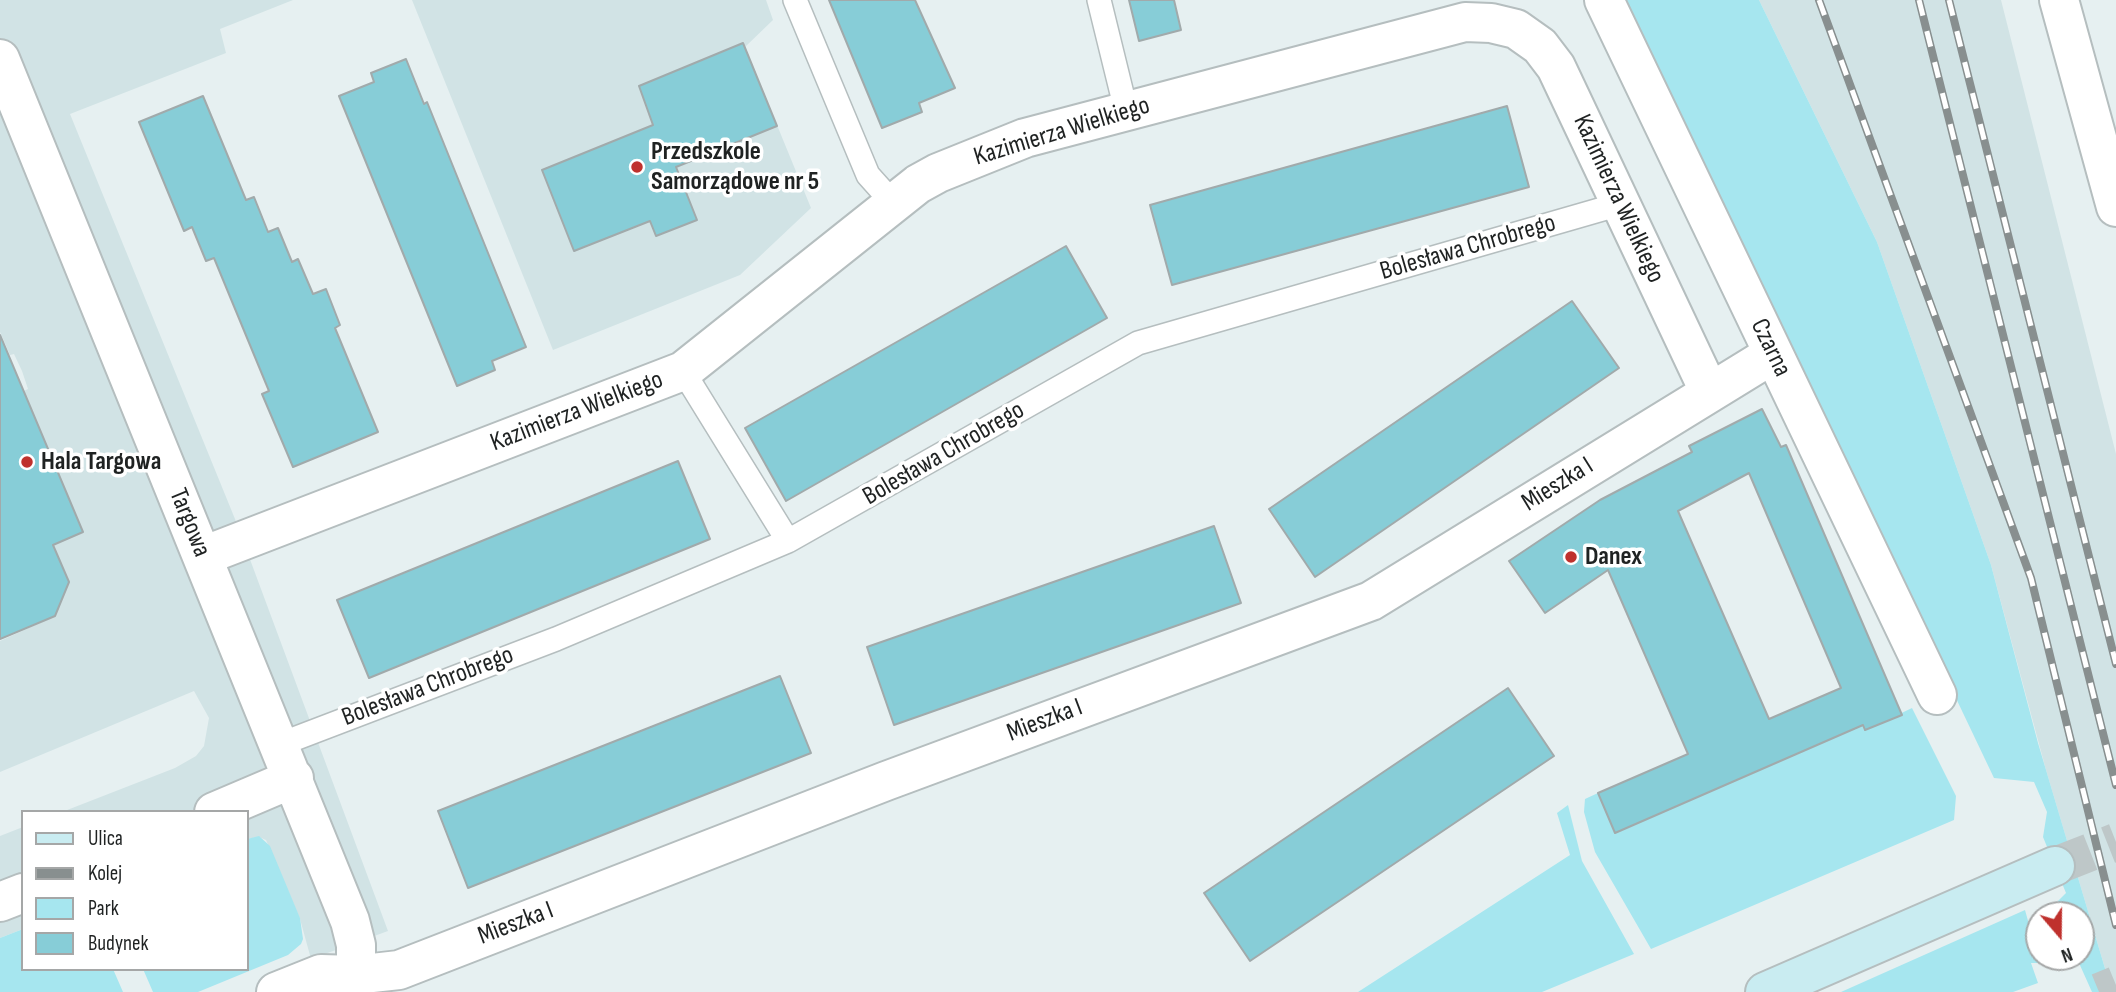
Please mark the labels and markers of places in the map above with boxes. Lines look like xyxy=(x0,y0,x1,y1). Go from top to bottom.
place label: Przedszkole Samorządowe nr 5 xyxy=(651,136,819,198)
marker: Przedszkole Samorządowe nr 5 xyxy=(629,159,645,175)
place label: Hala Targowa xyxy=(41,446,161,478)
marker: Hala Targowa xyxy=(19,454,35,470)
place label: Danex xyxy=(1585,541,1642,573)
marker: Danex xyxy=(1563,549,1579,565)

